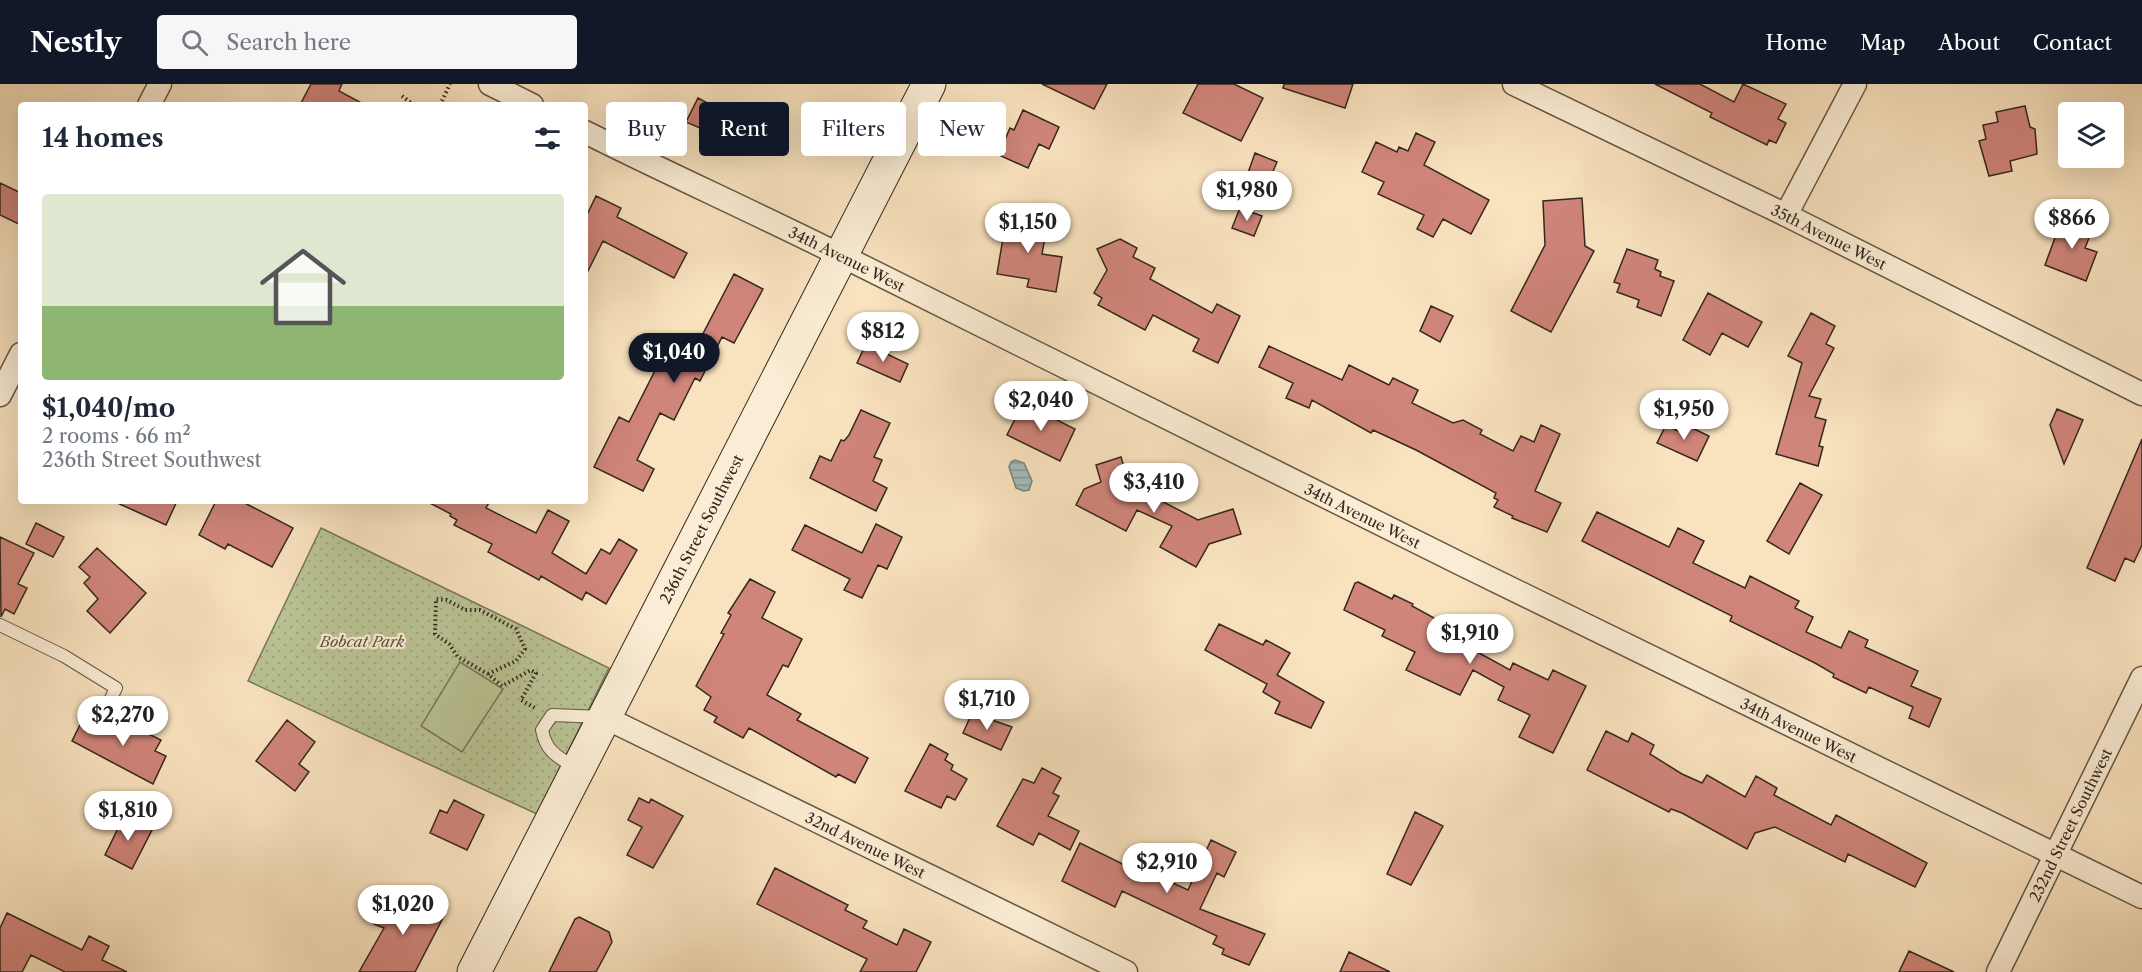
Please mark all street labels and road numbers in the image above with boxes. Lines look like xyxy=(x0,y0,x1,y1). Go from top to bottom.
street label: 35th Avenue West xyxy=(1768,200,1890,274)
street label: 34th Avenue West xyxy=(786,222,909,296)
street label: 236th Street Southwest xyxy=(655,450,747,607)
street label: 34th Avenue West xyxy=(1301,479,1424,552)
street label: 34th Avenue West xyxy=(1737,693,1861,766)
street label: 232nd Street Southwest xyxy=(2025,744,2116,905)
street label: 32nd Avenue West xyxy=(802,807,929,882)

